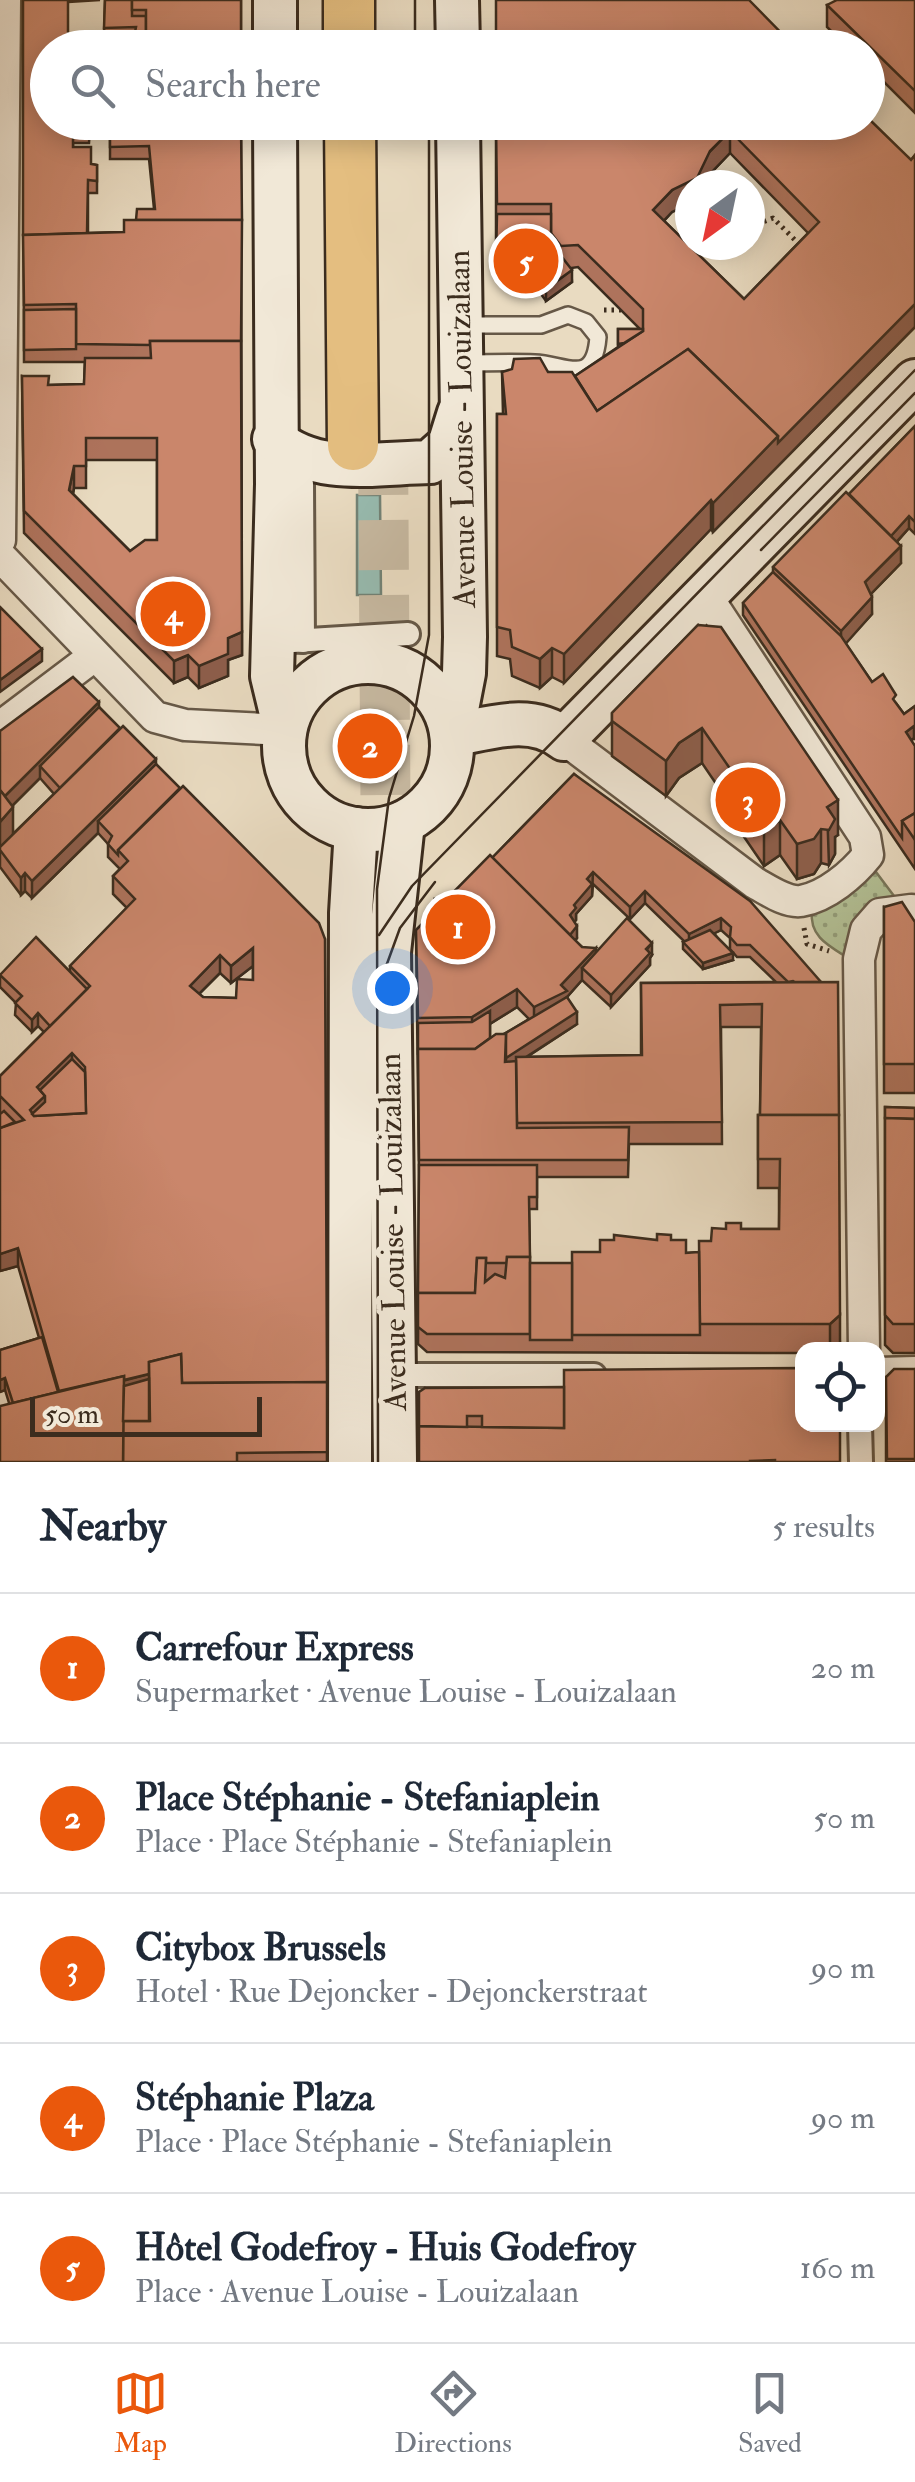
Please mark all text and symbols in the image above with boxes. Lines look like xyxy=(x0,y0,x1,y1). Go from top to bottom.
search box xyxy=(30,30,885,140)
icon: search xyxy=(65,58,120,113)
text: Search here xyxy=(145,61,321,109)
north arrow xyxy=(675,170,765,260)
pin: 5 xyxy=(494,224,558,298)
street label: Avenue Louise - Louizalaan xyxy=(439,250,485,609)
pin: 4 xyxy=(140,576,206,652)
pin: 2 xyxy=(338,708,402,784)
pin: 3 xyxy=(716,762,780,838)
pin: 1 xyxy=(426,890,490,964)
your location xyxy=(367,963,418,1014)
street label: Avenue Louise - Louizalaan xyxy=(370,1053,416,1412)
map controls xyxy=(795,1342,885,1432)
button: locate xyxy=(795,1342,885,1432)
scale bar xyxy=(30,1392,262,1436)
text: 50 m xyxy=(45,1397,99,1432)
text: Nearby xyxy=(40,1501,166,1553)
text: 5 results xyxy=(772,1507,875,1547)
text: Carrefour Express xyxy=(135,1624,414,1672)
text: 1 xyxy=(67,1648,78,1688)
text: 20 m xyxy=(811,1648,875,1688)
text: Supermarket · Avenue Louise - Louizalaan xyxy=(135,1672,677,1712)
text: Place Stéphanie - Stefaniaplein xyxy=(135,1774,600,1822)
text: 2 xyxy=(64,1798,81,1838)
text: 50 m xyxy=(813,1798,875,1838)
text: Place · Place Stéphanie - Stefaniaplein xyxy=(135,1822,613,1862)
text: Citybox Brussels xyxy=(135,1924,386,1972)
text: 3 xyxy=(66,1948,79,1988)
text: 90 m xyxy=(811,1948,875,1988)
text: Hotel · Rue Dejoncker - Dejonckerstraat xyxy=(135,1972,648,2012)
text: Stéphanie Plaza xyxy=(135,2074,374,2122)
text: 4 xyxy=(64,2098,81,2138)
text: 90 m xyxy=(811,2098,875,2138)
text: Place · Place Stéphanie - Stefaniaplein xyxy=(135,2122,613,2162)
text: Hôtel Godefroy - Huis Godefroy xyxy=(135,2224,636,2272)
text: 5 xyxy=(65,2248,80,2288)
text: 160 m xyxy=(800,2248,875,2288)
text: Place · Avenue Louise - Louizalaan xyxy=(135,2272,579,2312)
tab: Map xyxy=(113,2366,168,2461)
tab: Directions xyxy=(394,2366,512,2461)
tab: Saved xyxy=(738,2366,802,2461)

